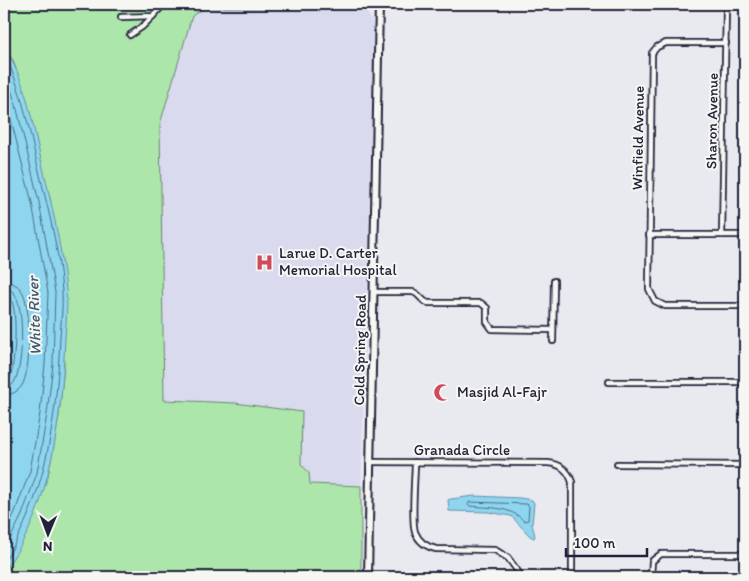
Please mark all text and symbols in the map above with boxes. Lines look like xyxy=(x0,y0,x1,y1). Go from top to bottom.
street label: Sharon Avenue xyxy=(702,73,722,169)
street label: Winfield Avenue xyxy=(628,86,648,190)
place label: Larue D. Carter Memorial Hospital xyxy=(279,244,397,279)
hospital icon: Larue D. Carter Memorial Hospital xyxy=(255,252,275,272)
water label: White River xyxy=(23,275,45,356)
street label: Cold Spring Road xyxy=(350,294,370,406)
mosque icon: Masjid Al-Fajr xyxy=(433,382,453,402)
place label: Masjid Al-Fajr xyxy=(457,383,547,401)
street label: Granada Circle xyxy=(414,441,510,459)
north arrow xyxy=(22,508,72,558)
scale bar xyxy=(566,526,648,558)
text: 100 m xyxy=(574,534,616,552)
text: N xyxy=(43,538,53,555)

